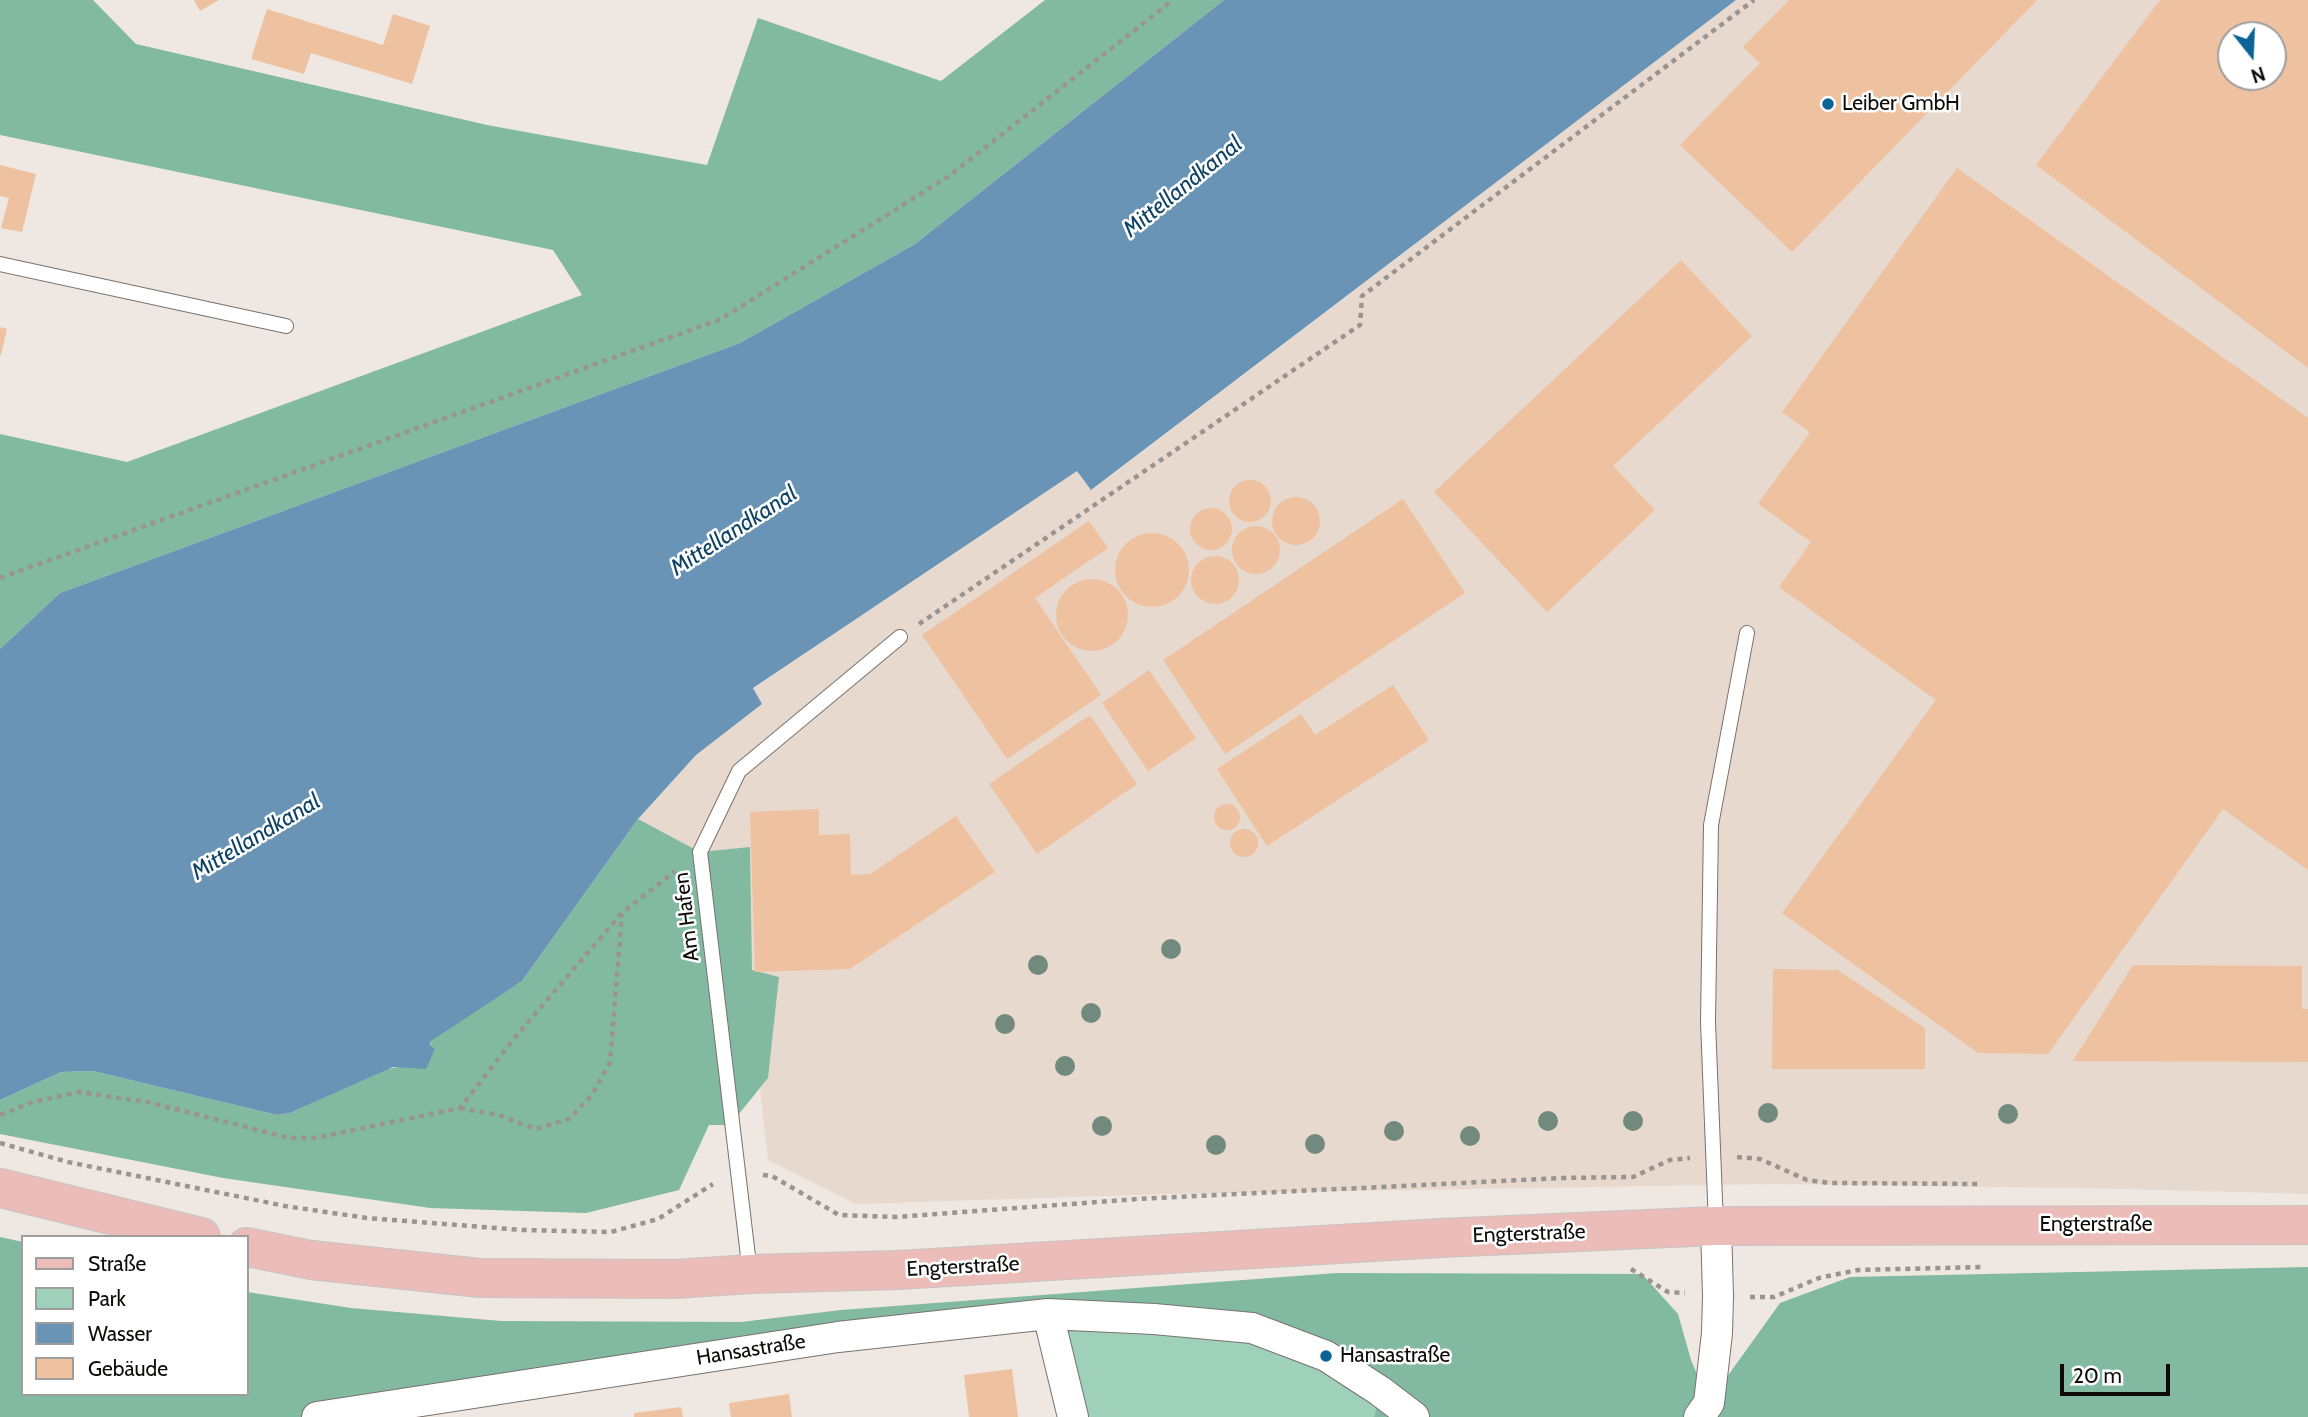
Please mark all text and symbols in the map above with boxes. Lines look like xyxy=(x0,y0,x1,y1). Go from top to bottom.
north arrow xyxy=(2217,21,2287,91)
text: N xyxy=(2248,62,2268,88)
place label: Leiber GmbH xyxy=(1842,91,1960,117)
marker: Leiber GmbH xyxy=(1820,96,1836,112)
water label: Mittellandkanal xyxy=(1118,131,1248,243)
water label: Mittellandkanal xyxy=(666,480,802,582)
water label: Mittellandkanal xyxy=(187,788,325,886)
street label: Am Hafen xyxy=(669,871,705,963)
street label: Engterstraße xyxy=(2039,1212,2153,1238)
street label: Engterstraße xyxy=(1472,1219,1586,1249)
legend xyxy=(21,1235,248,1396)
text: Straße xyxy=(88,1251,146,1276)
street label: Engterstraße xyxy=(906,1251,1020,1283)
text: Park xyxy=(88,1286,126,1311)
text: Wasser xyxy=(88,1321,152,1346)
street label: Hansastraße xyxy=(695,1329,807,1371)
place label: Hansastraße xyxy=(1340,1343,1450,1369)
marker: Hansastraße xyxy=(1318,1348,1334,1364)
scale bar xyxy=(2063,1350,2173,1394)
text: Gebäude xyxy=(88,1356,168,1381)
text: 20 m xyxy=(2073,1363,2122,1388)

